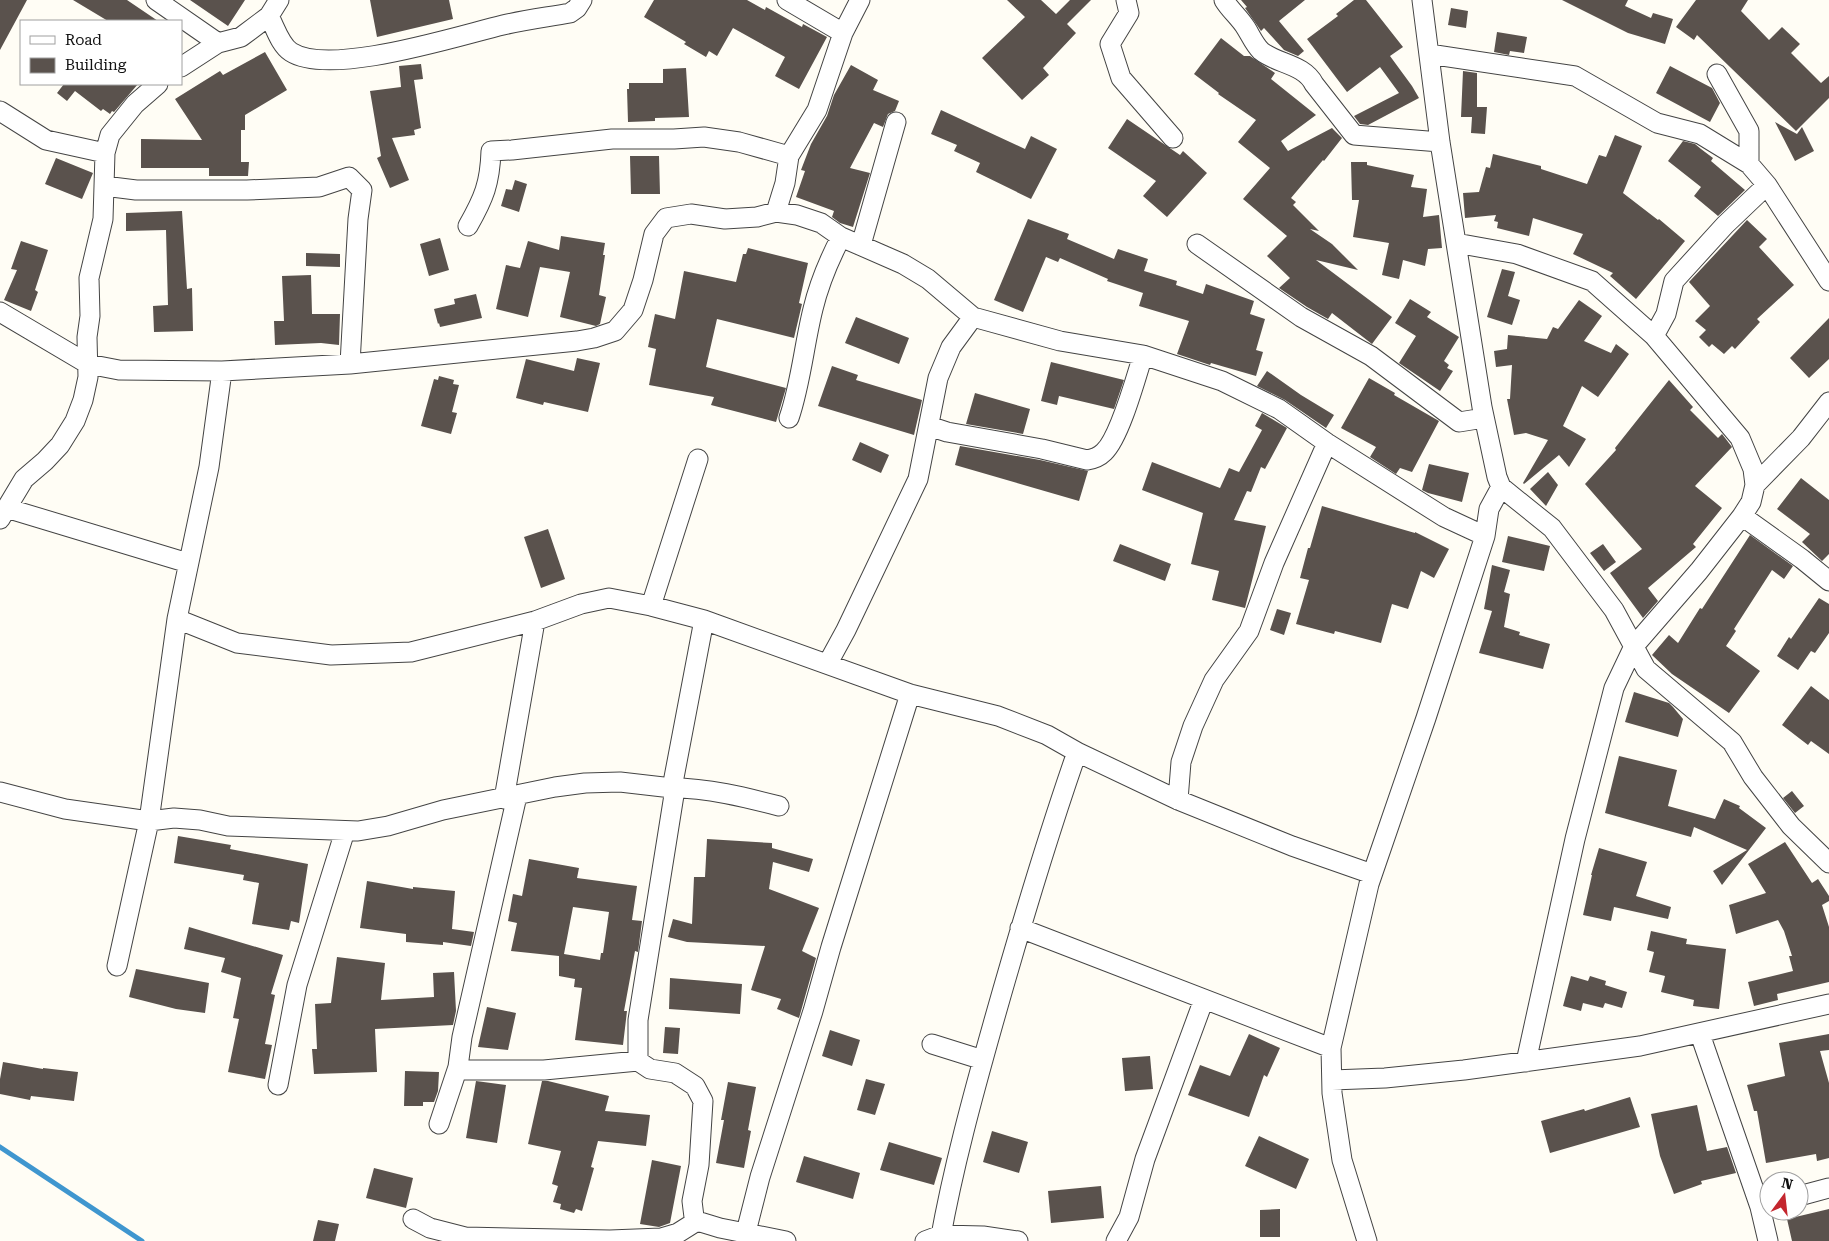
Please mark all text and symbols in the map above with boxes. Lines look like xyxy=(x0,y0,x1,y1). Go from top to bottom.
legend xyxy=(20,20,182,85)
text: Road xyxy=(65,31,102,49)
text: Building xyxy=(65,56,127,74)
north arrow xyxy=(1759,1171,1809,1221)
text: N xyxy=(1780,1174,1795,1193)

